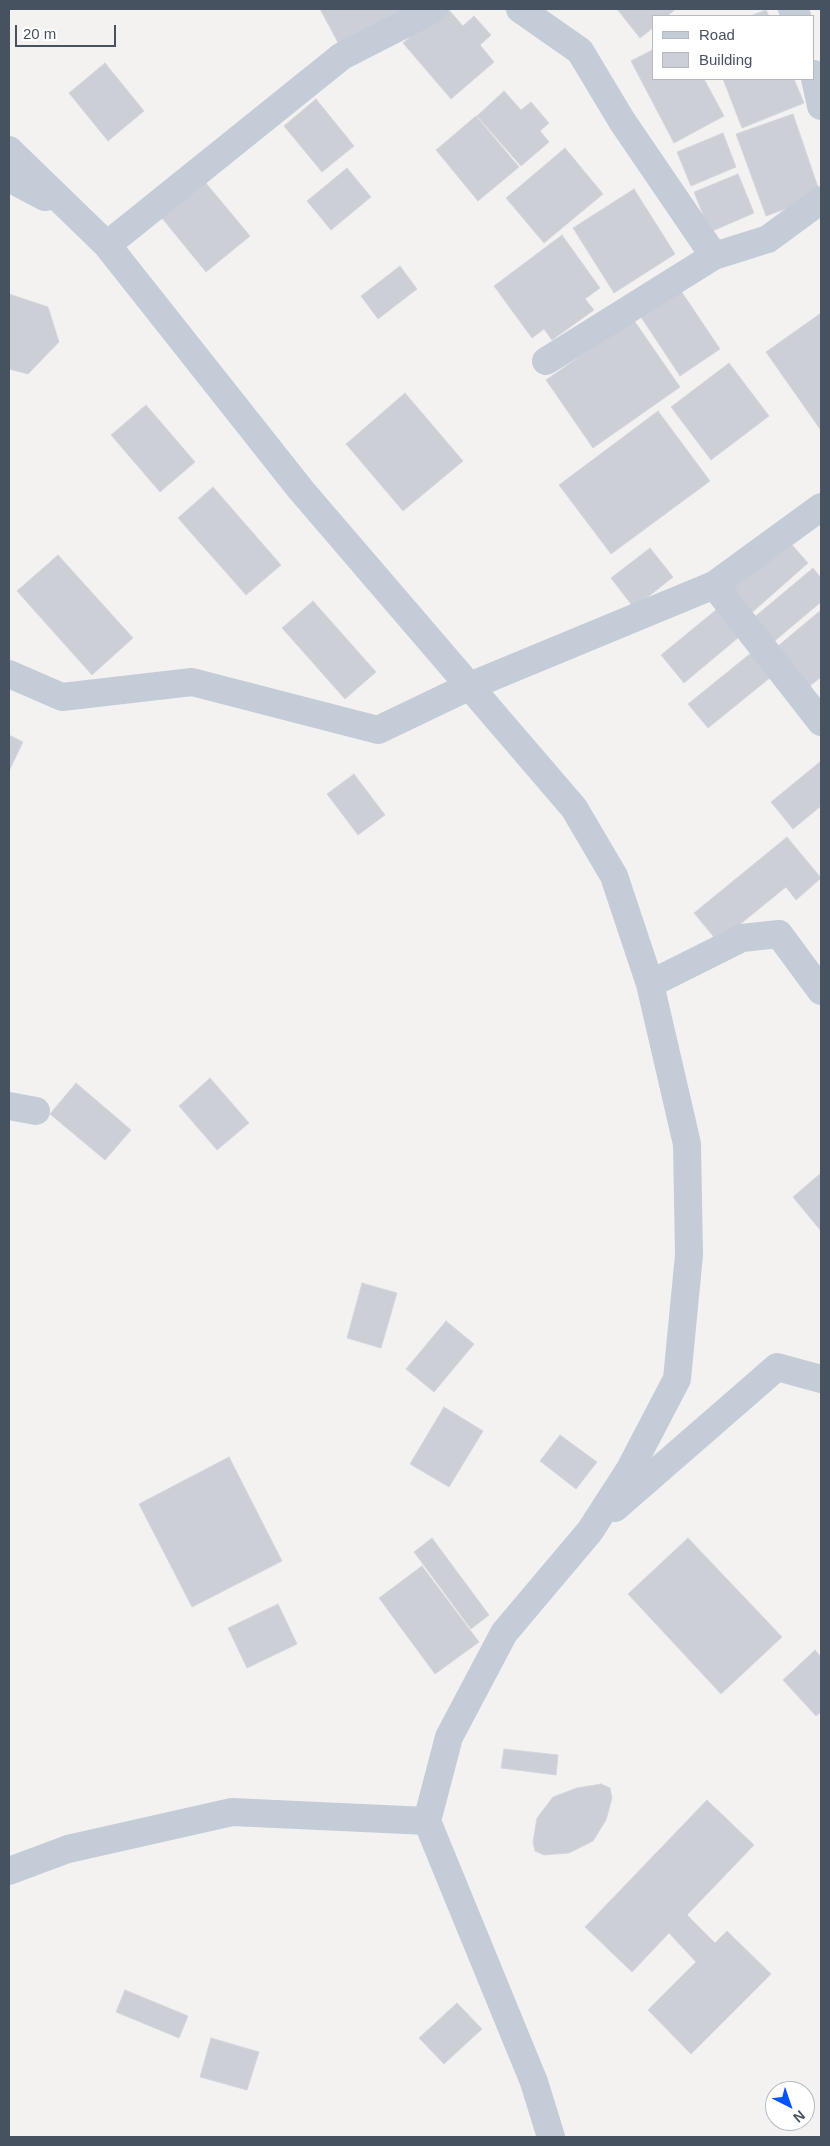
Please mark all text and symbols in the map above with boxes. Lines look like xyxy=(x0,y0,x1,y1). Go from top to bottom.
scale bar xyxy=(18,15,119,47)
legend xyxy=(652,15,815,80)
text: 20 m xyxy=(23,25,56,42)
text: Road xyxy=(699,26,735,43)
text: Building xyxy=(699,51,752,68)
north arrow xyxy=(765,2081,815,2131)
text: N xyxy=(790,2107,808,2126)

